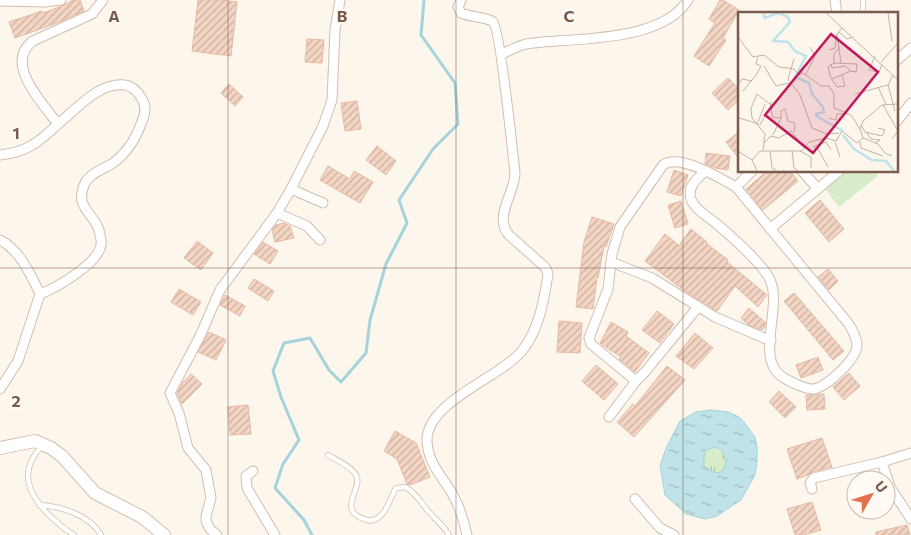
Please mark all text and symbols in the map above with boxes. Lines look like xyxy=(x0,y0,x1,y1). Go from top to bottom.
text: A xyxy=(108,6,120,25)
text: B xyxy=(337,6,348,25)
text: C xyxy=(564,6,575,25)
inset map xyxy=(738,12,898,172)
text: 1 xyxy=(12,123,20,142)
text: 2 xyxy=(11,391,21,410)
north arrow xyxy=(846,470,896,520)
text: U xyxy=(872,477,891,496)

